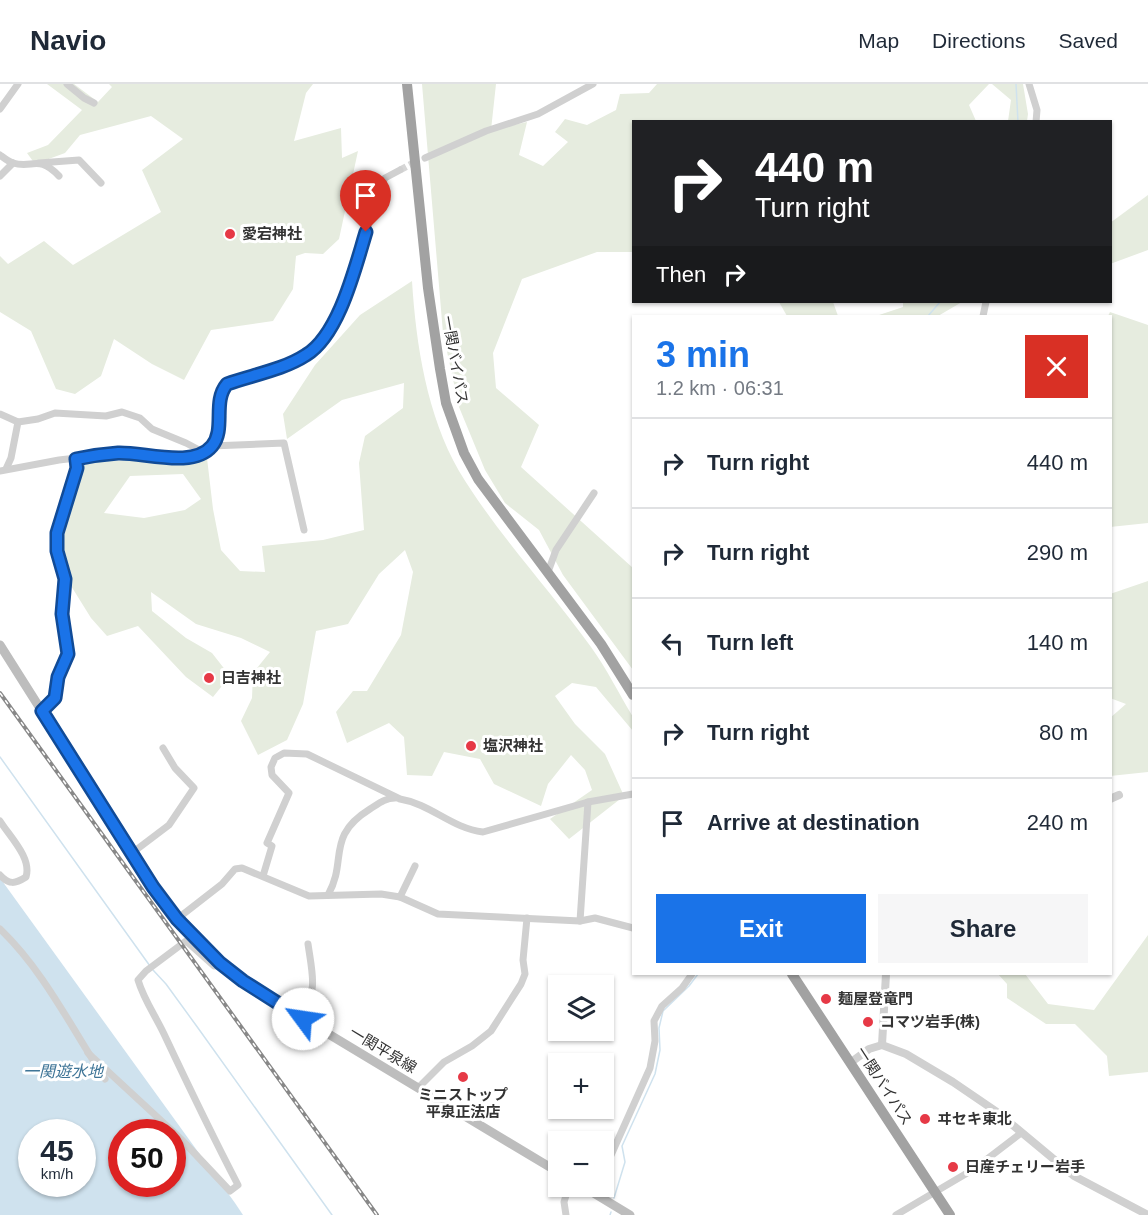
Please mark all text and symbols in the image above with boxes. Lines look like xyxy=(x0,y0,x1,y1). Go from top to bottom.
text: Navio xyxy=(30,25,106,56)
text: Map xyxy=(858,29,899,52)
text: Directions xyxy=(932,29,1025,52)
text: Saved xyxy=(1058,29,1118,52)
icon: right xyxy=(656,144,734,222)
text: 440 m xyxy=(755,144,874,191)
pin xyxy=(340,170,391,232)
icon: arrive xyxy=(349,179,382,212)
text: Turn right xyxy=(755,193,870,223)
place label: 愛宕神社 xyxy=(242,225,302,242)
marker: 愛宕神社 xyxy=(223,227,237,241)
icon: right xyxy=(718,258,751,291)
text: Then xyxy=(656,262,706,287)
street label: 一関バイパス xyxy=(439,314,472,406)
text: 3 min xyxy=(656,334,750,375)
button: close xyxy=(1025,335,1088,398)
text: 1.2 km · 06:31 xyxy=(656,377,784,399)
icon: right xyxy=(656,447,689,480)
text: Turn right xyxy=(707,450,809,475)
text: 440 m xyxy=(1027,450,1088,475)
icon: right xyxy=(656,537,689,570)
text: Turn right xyxy=(707,540,809,565)
text: 290 m xyxy=(1027,540,1088,565)
icon: left xyxy=(656,627,689,660)
text: Turn left xyxy=(707,630,793,655)
text: 140 m xyxy=(1027,630,1088,655)
place label: 日吉神社 xyxy=(221,669,281,686)
marker: 日吉神社 xyxy=(202,671,216,685)
icon: right xyxy=(656,717,689,750)
text: Turn right xyxy=(707,720,809,745)
text: 80 m xyxy=(1039,720,1088,745)
place label: 塩沢神社 xyxy=(483,737,543,754)
marker: 塩沢神社 xyxy=(464,739,478,753)
icon: arrive xyxy=(656,807,689,840)
text: Arrive at destination xyxy=(707,810,920,835)
text: 240 m xyxy=(1027,810,1088,835)
button: Exit xyxy=(656,894,866,963)
button: Share xyxy=(878,894,1088,963)
map controls xyxy=(548,975,614,1197)
button: layers xyxy=(548,975,614,1041)
position arrow xyxy=(271,987,335,1051)
place label: 麺屋登竜門 xyxy=(838,990,913,1007)
marker: 麺屋登竜門 xyxy=(819,992,833,1006)
place label: コマツ岩手(株) xyxy=(880,1013,980,1030)
marker: コマツ岩手(株) xyxy=(861,1015,875,1029)
street label: 一関平泉線 xyxy=(347,1023,420,1076)
street label: 一関バイパス xyxy=(853,1043,916,1128)
button: + xyxy=(548,1053,614,1119)
water label: 一関遊水地 xyxy=(23,1063,105,1080)
marker: ミニストップ 平泉正法店 xyxy=(456,1070,470,1084)
place label: ミニストップ 平泉正法店 xyxy=(418,1086,508,1120)
place label: ヰセキ東北 xyxy=(937,1110,1012,1127)
marker: ヰセキ東北 xyxy=(918,1112,932,1126)
speed limit sign: 50 xyxy=(108,1119,186,1197)
button: − xyxy=(548,1131,614,1197)
text: 45 xyxy=(40,1134,74,1167)
place label: 日産チェリー岩手 xyxy=(965,1158,1085,1175)
marker: 日産チェリー岩手 xyxy=(946,1160,960,1174)
text: km/h xyxy=(41,1165,73,1182)

